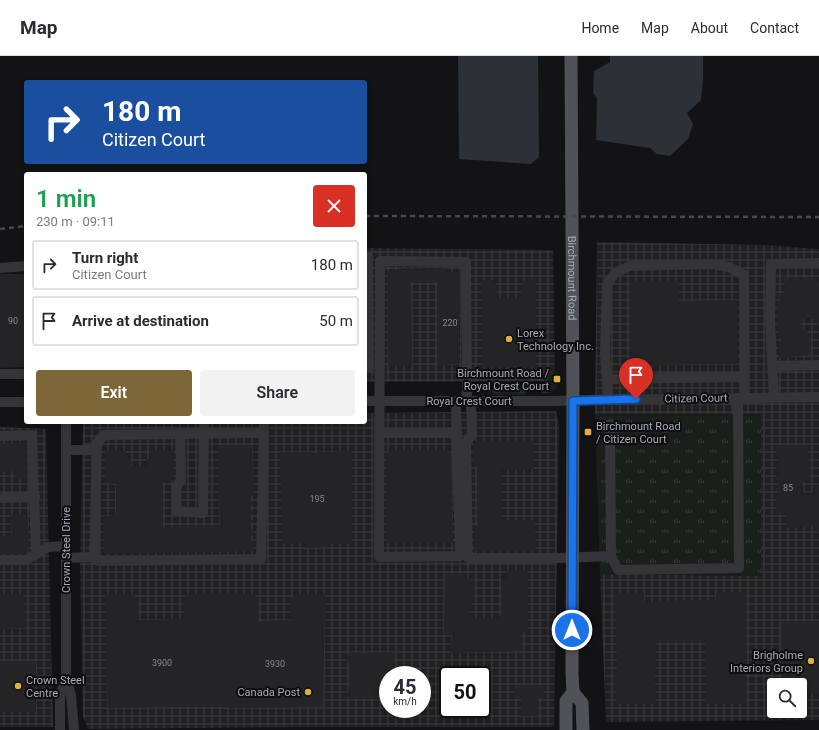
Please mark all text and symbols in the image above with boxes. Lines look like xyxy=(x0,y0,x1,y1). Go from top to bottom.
text: Map xyxy=(20,16,58,39)
text: Home xyxy=(581,20,619,36)
text: Map xyxy=(641,20,669,36)
text: About xyxy=(691,20,728,36)
text: Contact xyxy=(750,20,799,36)
text: 180 m xyxy=(102,95,181,128)
icon: right xyxy=(36,96,88,148)
text: Citizen Court xyxy=(102,129,205,150)
text: 1 min xyxy=(36,185,96,213)
button: close xyxy=(313,185,355,227)
text: 230 m · 09:11 xyxy=(36,214,115,229)
street label: Birchmount Road xyxy=(565,236,579,320)
text: Turn right xyxy=(72,249,138,267)
icon: right xyxy=(38,254,60,276)
text: 180 m xyxy=(311,256,353,274)
text: Citizen Court xyxy=(72,267,147,282)
icon: arrive xyxy=(38,310,60,332)
text: Arrive at destination xyxy=(72,312,209,330)
text: 50 m xyxy=(319,312,353,330)
house number: 90 xyxy=(8,316,18,326)
house number: 220 xyxy=(442,318,458,328)
place label: Lorex Technology Inc. xyxy=(517,327,594,353)
marker: Lorex Technology Inc. xyxy=(504,334,514,344)
pin xyxy=(619,358,653,399)
icon: arrive xyxy=(625,364,647,386)
place label: Birchmount Road / Royal Crest Court xyxy=(457,367,549,393)
button: Exit xyxy=(36,370,192,416)
button: Share xyxy=(200,370,355,416)
marker: Birchmount Road / Royal Crest Court xyxy=(552,374,562,384)
street label: Citizen Court xyxy=(664,391,728,406)
street label: Royal Crest Court xyxy=(426,395,512,408)
place label: Birchmount Road / Citizen Court xyxy=(596,420,681,446)
marker: Birchmount Road / Citizen Court xyxy=(583,427,593,437)
house number: 85 xyxy=(783,483,793,493)
house number: 195 xyxy=(309,494,325,504)
street label: Crown Steel Drive xyxy=(60,507,73,593)
position arrow xyxy=(551,609,593,651)
place label: Brigholme Interiors Group xyxy=(730,649,803,675)
marker: Brigholme Interiors Group xyxy=(806,656,816,666)
house number: 3900 xyxy=(152,658,172,668)
house number: 3930 xyxy=(265,659,285,669)
speed limit sign: 50 xyxy=(439,666,491,718)
place label: Crown Steel Centre xyxy=(26,674,85,700)
text: 45 xyxy=(394,675,416,699)
map controls xyxy=(767,678,807,718)
button: search xyxy=(767,678,807,718)
marker: Crown Steel Centre xyxy=(13,681,23,691)
place label: Canada Post xyxy=(237,686,300,699)
marker: Canada Post xyxy=(303,687,313,697)
text: km/h xyxy=(393,696,417,707)

